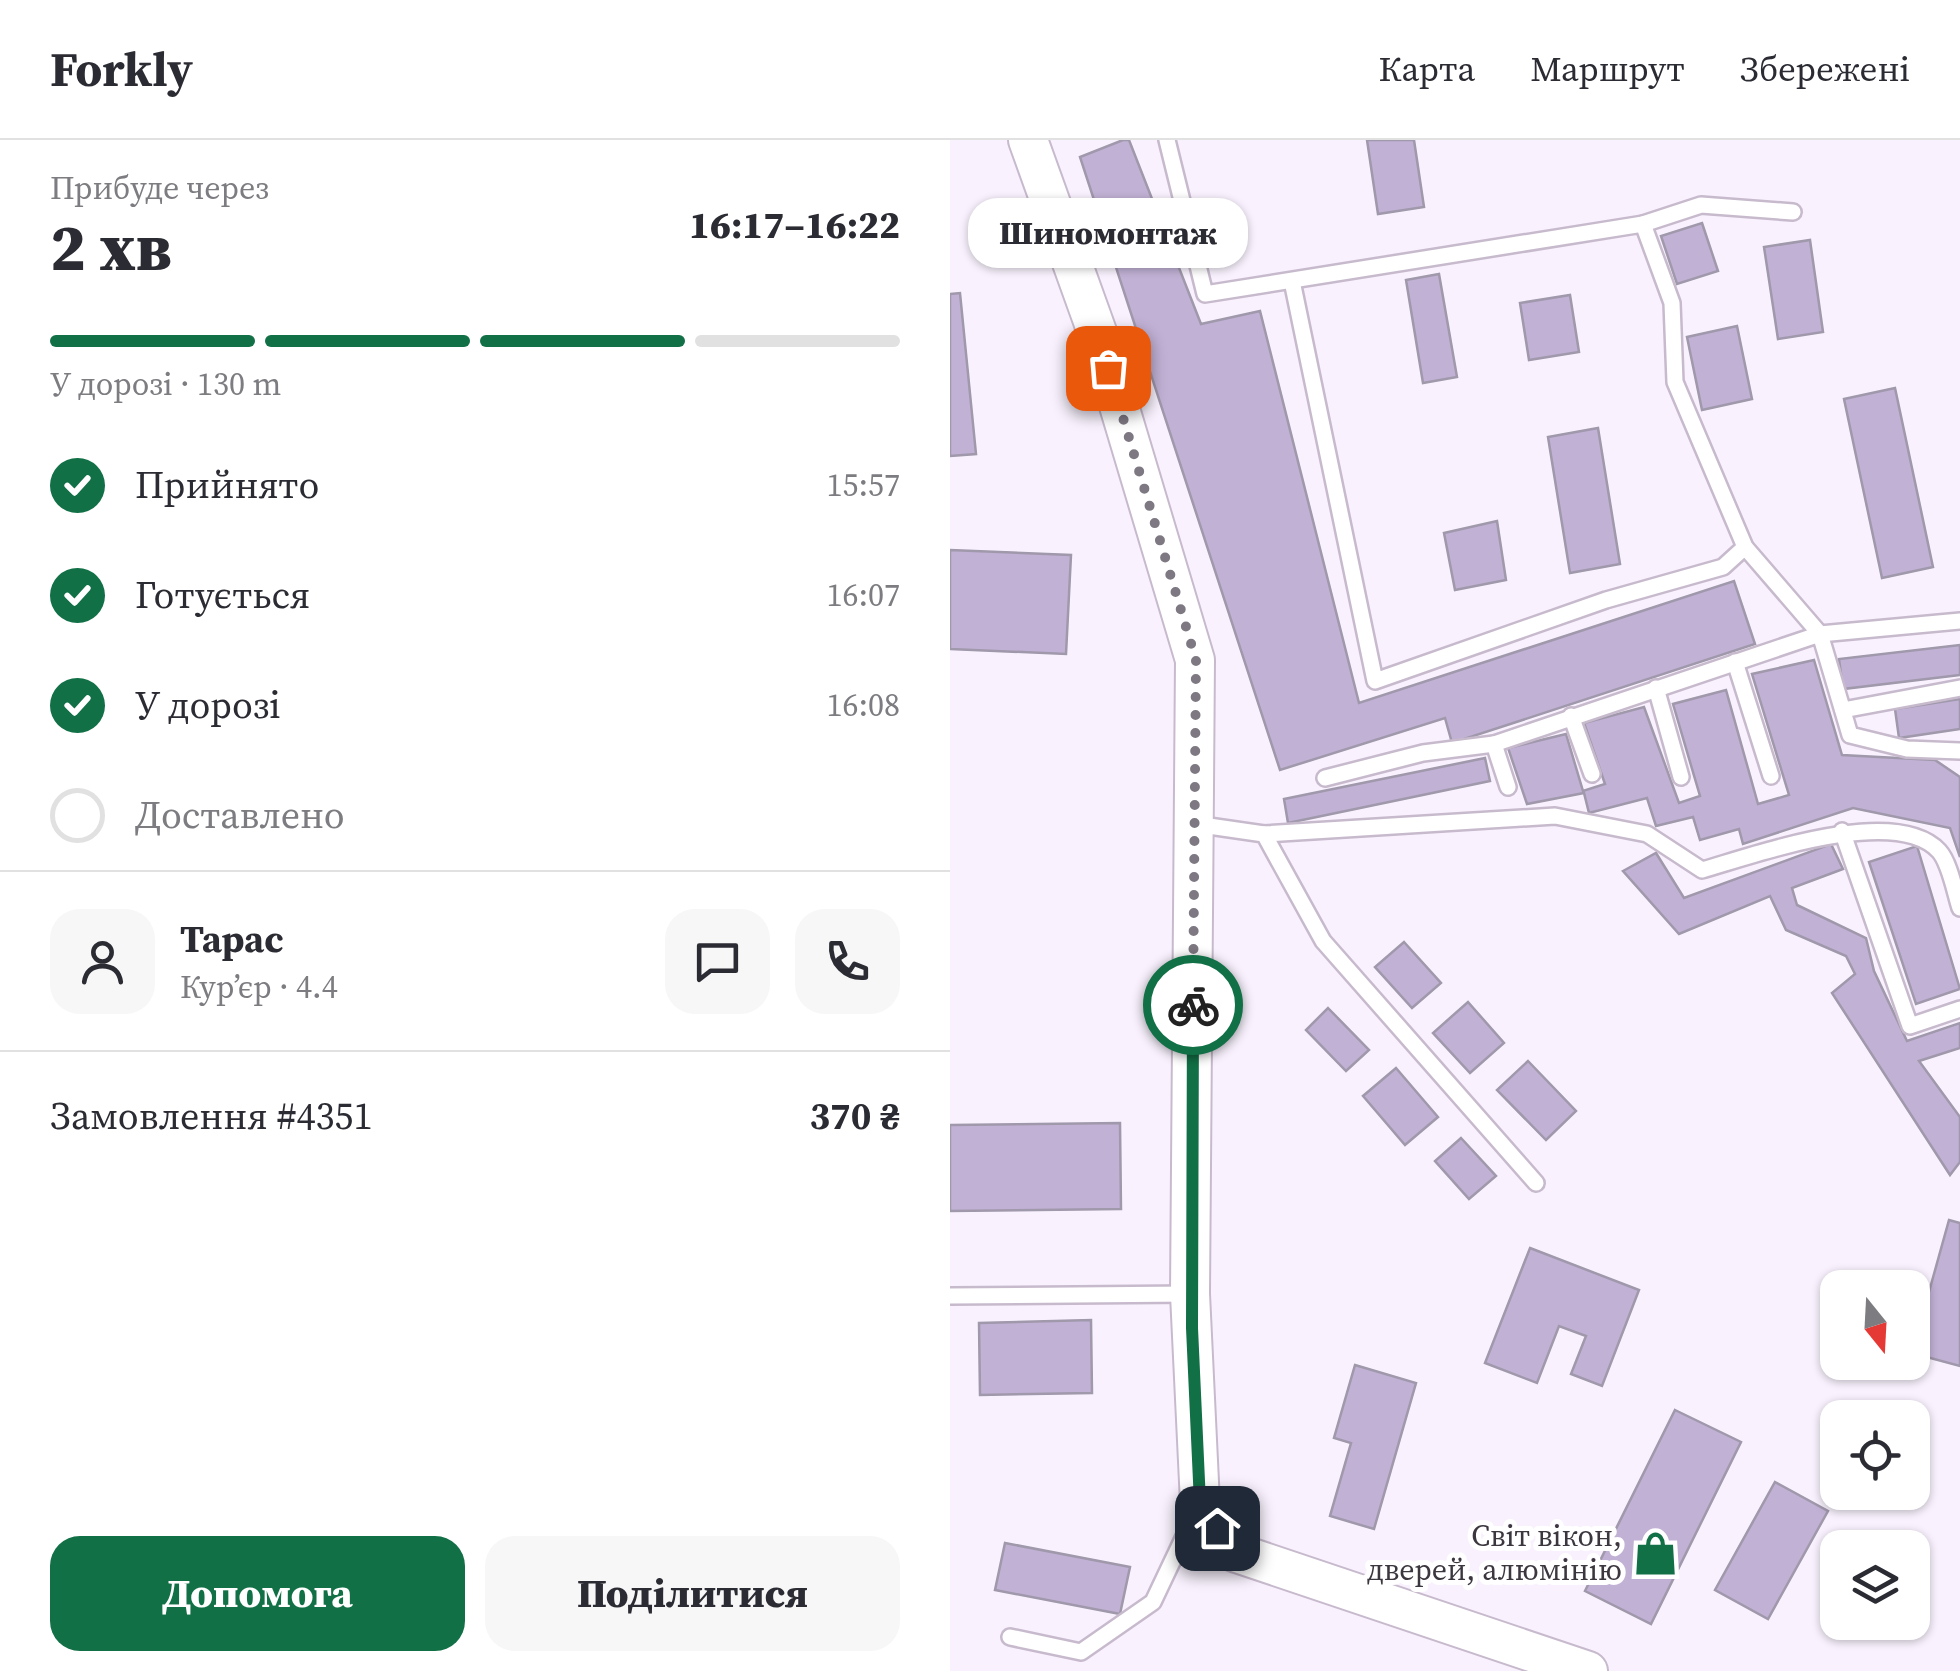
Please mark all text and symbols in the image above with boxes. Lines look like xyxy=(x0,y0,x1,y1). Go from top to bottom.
text: Forkly xyxy=(50,36,193,102)
text: Карта xyxy=(1379,45,1475,93)
text: Маршрут xyxy=(1530,45,1685,93)
text: Збережені xyxy=(1740,45,1910,93)
text: Прибуде через xyxy=(50,166,269,210)
callout: Шиномонтаж xyxy=(968,198,1248,268)
text: 16:17–16:22 xyxy=(689,199,900,251)
text: 2 хв xyxy=(50,203,172,292)
text: Шиномонтаж xyxy=(999,211,1217,255)
pin xyxy=(1066,326,1151,411)
icon: bag xyxy=(1081,341,1136,396)
text: У дорозі · 130 m xyxy=(50,362,281,406)
icon: check xyxy=(50,458,105,513)
text: Прийнято xyxy=(135,459,319,511)
text: 15:57 xyxy=(826,463,900,507)
icon: check xyxy=(50,568,105,623)
text: Готується xyxy=(135,569,310,621)
text: 16:07 xyxy=(826,573,900,617)
icon: check xyxy=(50,678,105,733)
text: У дорозі xyxy=(135,679,281,731)
text: 16:08 xyxy=(826,683,900,727)
text: Доставлено xyxy=(135,789,345,841)
button: person xyxy=(50,909,155,1014)
button: chat xyxy=(665,909,770,1014)
button: phone xyxy=(795,909,900,1014)
text: Тарас xyxy=(180,913,284,965)
courier xyxy=(1143,955,1243,1055)
text: Кур’єр · 4.4 xyxy=(180,965,338,1009)
icon: bike xyxy=(1166,978,1221,1033)
text: Замовлення #4351 xyxy=(50,1090,372,1142)
text: 370 ₴ xyxy=(809,1090,900,1142)
north arrow xyxy=(1820,1270,1930,1380)
map controls xyxy=(1820,1270,1930,1640)
button: locate xyxy=(1820,1400,1930,1510)
pin xyxy=(1175,1486,1260,1571)
icon: home xyxy=(1190,1501,1245,1556)
place label: Світ вікон, дверей, алюмінію xyxy=(1367,1515,1622,1590)
shop icon: Світ вікон, дверей, алюмінію xyxy=(1631,1529,1679,1577)
button: layers xyxy=(1820,1530,1930,1640)
button: Допомога xyxy=(50,1536,465,1651)
button: Поділитися xyxy=(485,1536,900,1651)

